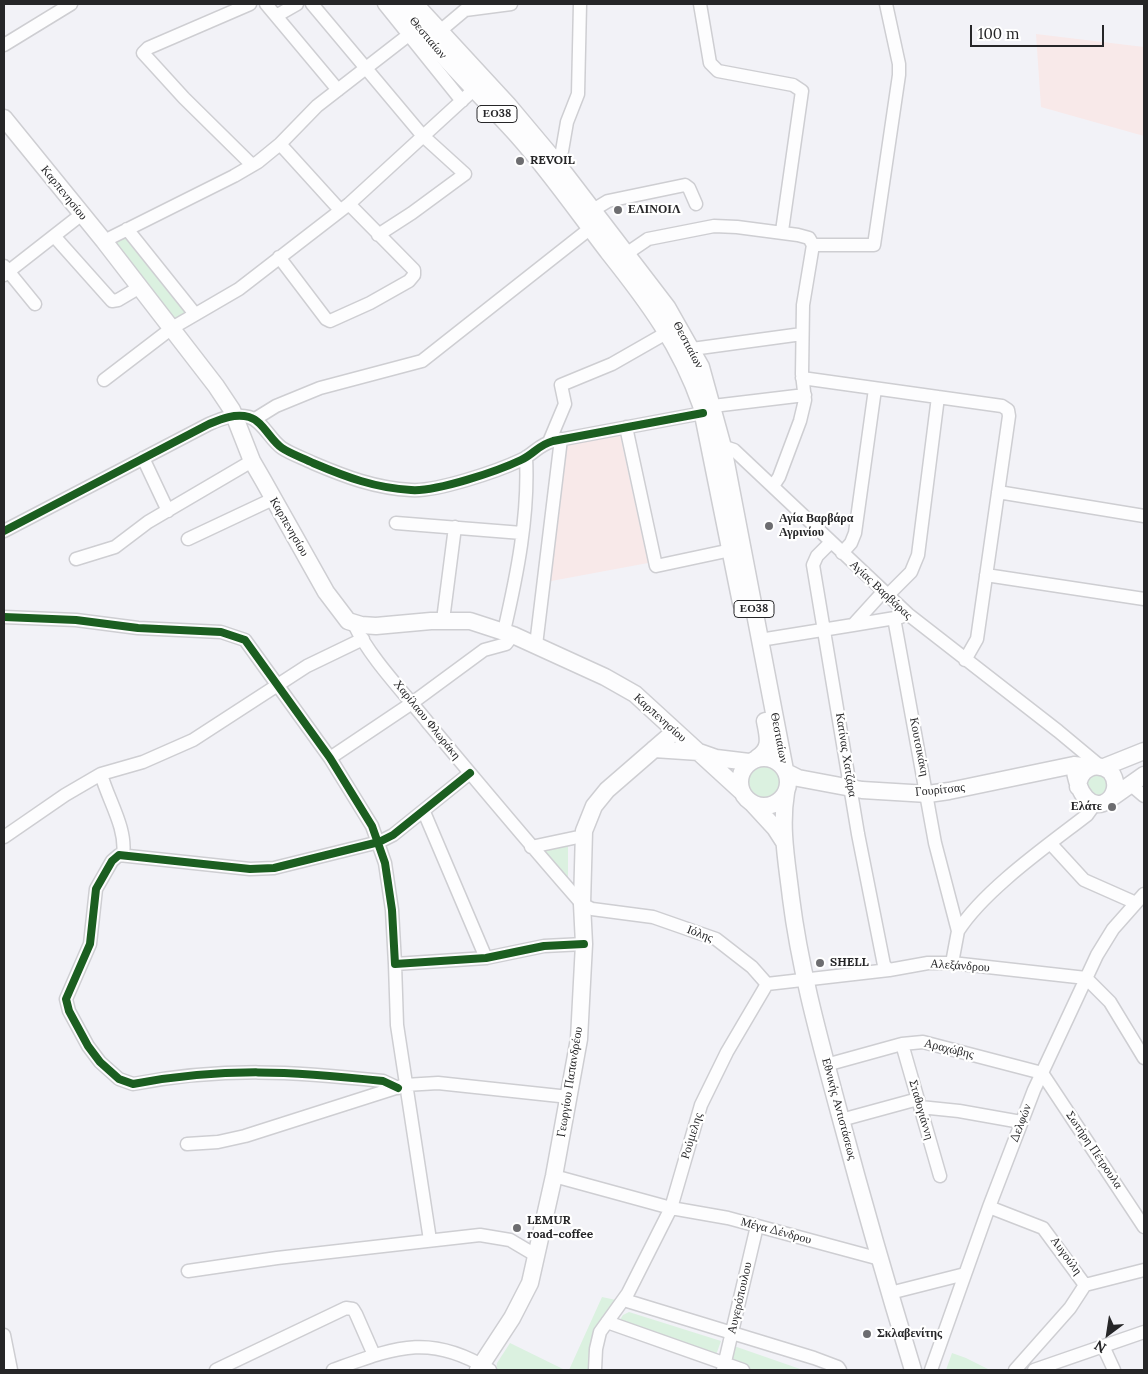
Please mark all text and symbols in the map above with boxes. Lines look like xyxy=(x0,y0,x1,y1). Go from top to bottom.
street label: Θεστιαίων xyxy=(406,14,450,62)
scale bar xyxy=(973,15,1107,47)
text: 100 m xyxy=(978,24,1019,43)
road number: ΕΟ38 xyxy=(477,106,517,122)
place label: REVOIL xyxy=(530,154,575,168)
marker: REVOIL xyxy=(514,155,526,167)
street label: Καρπενησίου xyxy=(38,163,90,223)
place label: ΕΛΙΝΟΙΛ xyxy=(628,203,681,217)
marker: ΕΛΙΝΟΙΛ xyxy=(612,204,624,216)
street label: Θεστιαίων xyxy=(670,319,706,371)
street label: Καρπενησίου xyxy=(266,495,312,559)
place label: Αγία Βαρβάρα Αγρινίου xyxy=(779,512,853,540)
marker: Αγία Βαρβάρα Αγρινίου xyxy=(763,520,775,532)
street label: Αγίας Βαρβάρας xyxy=(847,557,915,623)
road number: ΕΟ38 xyxy=(734,600,774,618)
street label: Χαρίλαου Φλωράκη xyxy=(390,677,464,763)
street label: Καρπενησίου xyxy=(631,691,689,745)
street label: Θεστιαίων xyxy=(767,712,791,764)
street label: Κατίνας Χατζάρα xyxy=(832,712,860,798)
street label: Κουτσικάκη xyxy=(906,716,932,778)
street label: Γουρίτσας xyxy=(914,780,966,800)
place label: Ελάτε xyxy=(1071,800,1102,814)
marker: Ελάτε xyxy=(1106,801,1118,813)
street label: Ιόλης xyxy=(685,922,715,946)
place label: SHELL xyxy=(830,956,869,970)
marker: SHELL xyxy=(814,957,826,969)
street label: Αλεξάνδρου xyxy=(930,957,990,975)
street label: Γεωργίου Παπανδρέου xyxy=(554,1026,586,1138)
street label: Αραχώβης xyxy=(922,1036,976,1062)
street label: Εθνικής Αντιστάσεως xyxy=(818,1056,860,1162)
street label: Σταθογιάννη xyxy=(906,1078,936,1142)
street label: Δελφών xyxy=(1007,1102,1035,1144)
street label: Σωτήρη Πέτρουλα xyxy=(1063,1108,1125,1192)
street label: Ρούμελης xyxy=(678,1111,706,1161)
place label: LEMUR road-coffee xyxy=(527,1214,593,1242)
street label: Μέγα Δένδρου xyxy=(739,1215,813,1247)
marker: LEMUR road-coffee xyxy=(511,1222,523,1234)
street label: Αυγούλη xyxy=(1047,1234,1085,1278)
street label: Αυγερόπουλου xyxy=(725,1261,755,1335)
north arrow xyxy=(1083,1309,1133,1359)
place label: Σκλαβενίτης xyxy=(877,1327,942,1341)
marker: Σκλαβενίτης xyxy=(861,1328,873,1340)
text: N xyxy=(1091,1336,1110,1357)

